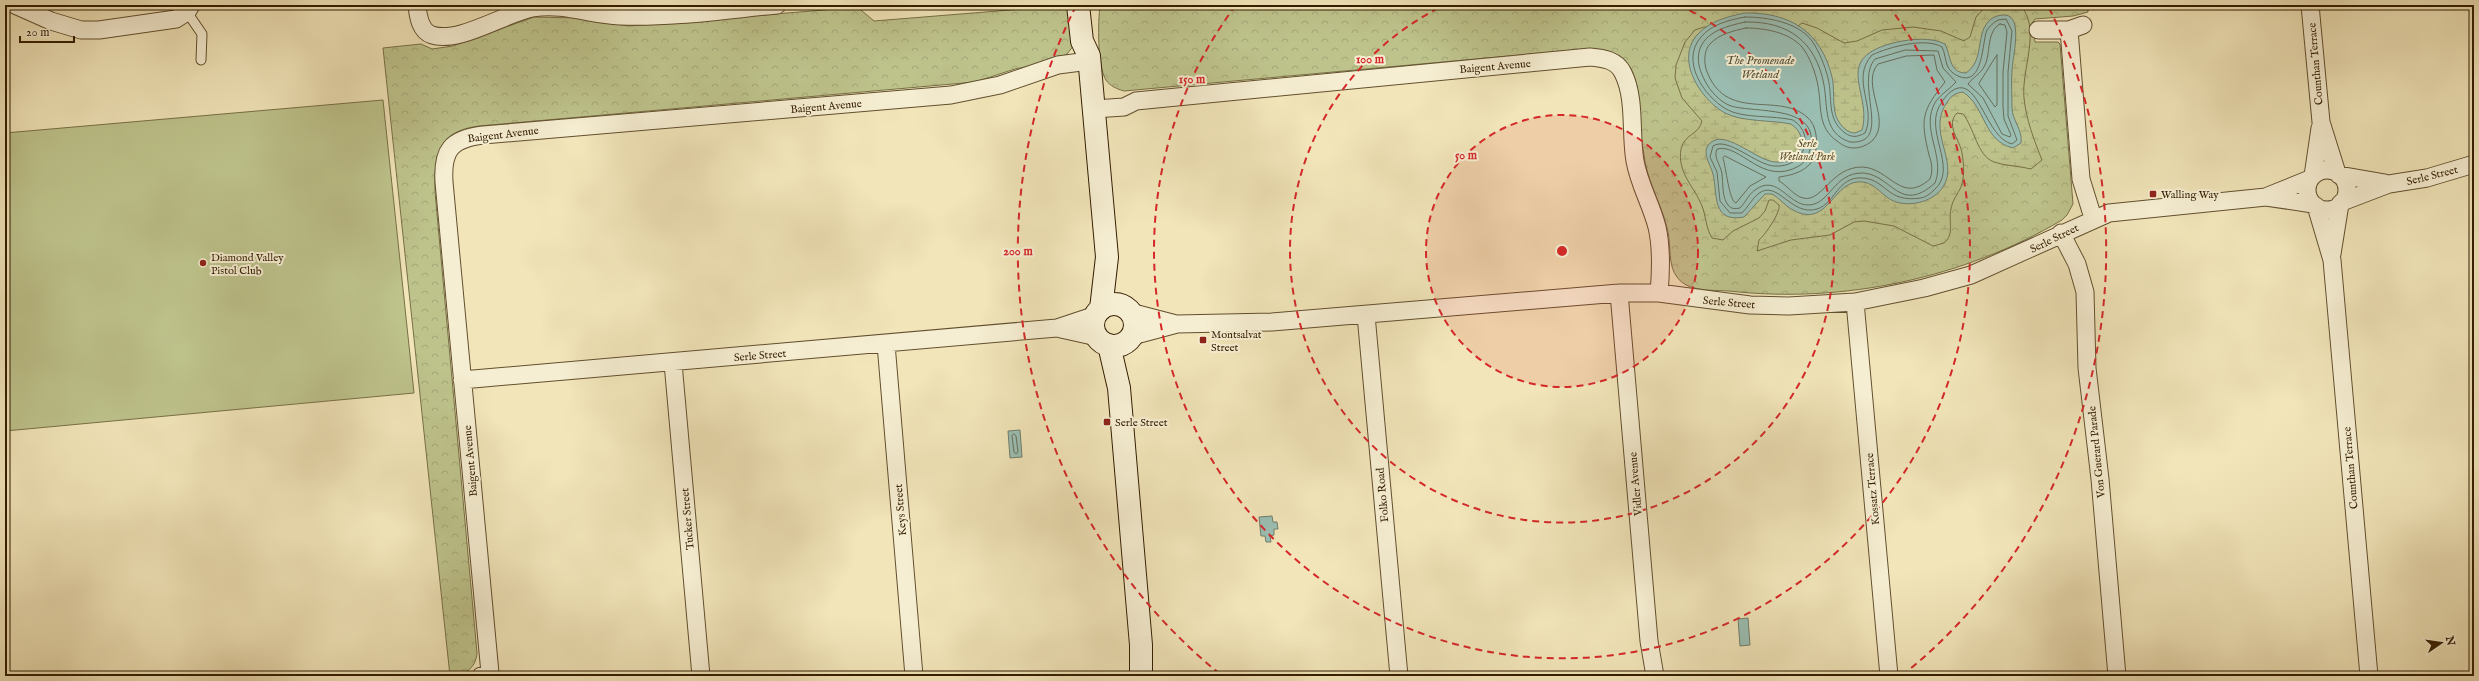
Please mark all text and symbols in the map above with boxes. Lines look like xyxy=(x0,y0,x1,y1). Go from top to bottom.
scale bar xyxy=(20,18,74,44)
street label: Counthan Terrace xyxy=(2305,22,2327,106)
text: 20 m xyxy=(26,25,49,40)
text: 100 m xyxy=(1356,52,1385,67)
water label: The Promenade Wetland xyxy=(1726,53,1794,82)
street label: Baigent Avenue xyxy=(1459,57,1531,77)
text: 150 m xyxy=(1179,72,1206,87)
street label: Baigent Avenue xyxy=(790,97,862,117)
street label: Baigent Avenue xyxy=(467,124,540,146)
park label: Serle Wetland Park xyxy=(1779,137,1835,164)
text: 50 m xyxy=(1455,148,1478,163)
street label: Serle Street xyxy=(2405,163,2460,189)
place label: Walling Way xyxy=(2161,188,2219,202)
marker: Walling Way xyxy=(2148,189,2158,199)
street label: Serle Street xyxy=(2028,221,2081,257)
text: 200 m xyxy=(1003,244,1033,259)
centre of rings xyxy=(1555,244,1569,258)
place label: Diamond Valley Pistol Club xyxy=(211,251,284,278)
marker: Diamond Valley Pistol Club xyxy=(198,258,208,268)
street label: Serle Street xyxy=(1702,294,1756,312)
place label: Montsalvat Street xyxy=(1211,328,1262,355)
marker: Montsalvat Street xyxy=(1198,335,1208,345)
street label: Serle Street xyxy=(733,347,787,365)
street label: Von Guerard Parade xyxy=(2085,405,2109,499)
place label: Serle Street xyxy=(1115,416,1168,430)
marker: Serle Street xyxy=(1102,417,1112,427)
street label: Baigent Avenue xyxy=(461,425,481,497)
street label: Counthan Terrace xyxy=(2340,426,2362,510)
street label: Vidler Avenue xyxy=(1626,451,1646,517)
street label: Kossatz Terrace xyxy=(1863,452,1883,526)
street label: Folko Road xyxy=(1374,467,1392,523)
street label: Keys Street xyxy=(892,483,910,536)
street label: Tucker Street xyxy=(678,487,698,550)
north arrow xyxy=(2421,623,2461,663)
text: N xyxy=(2442,634,2458,648)

